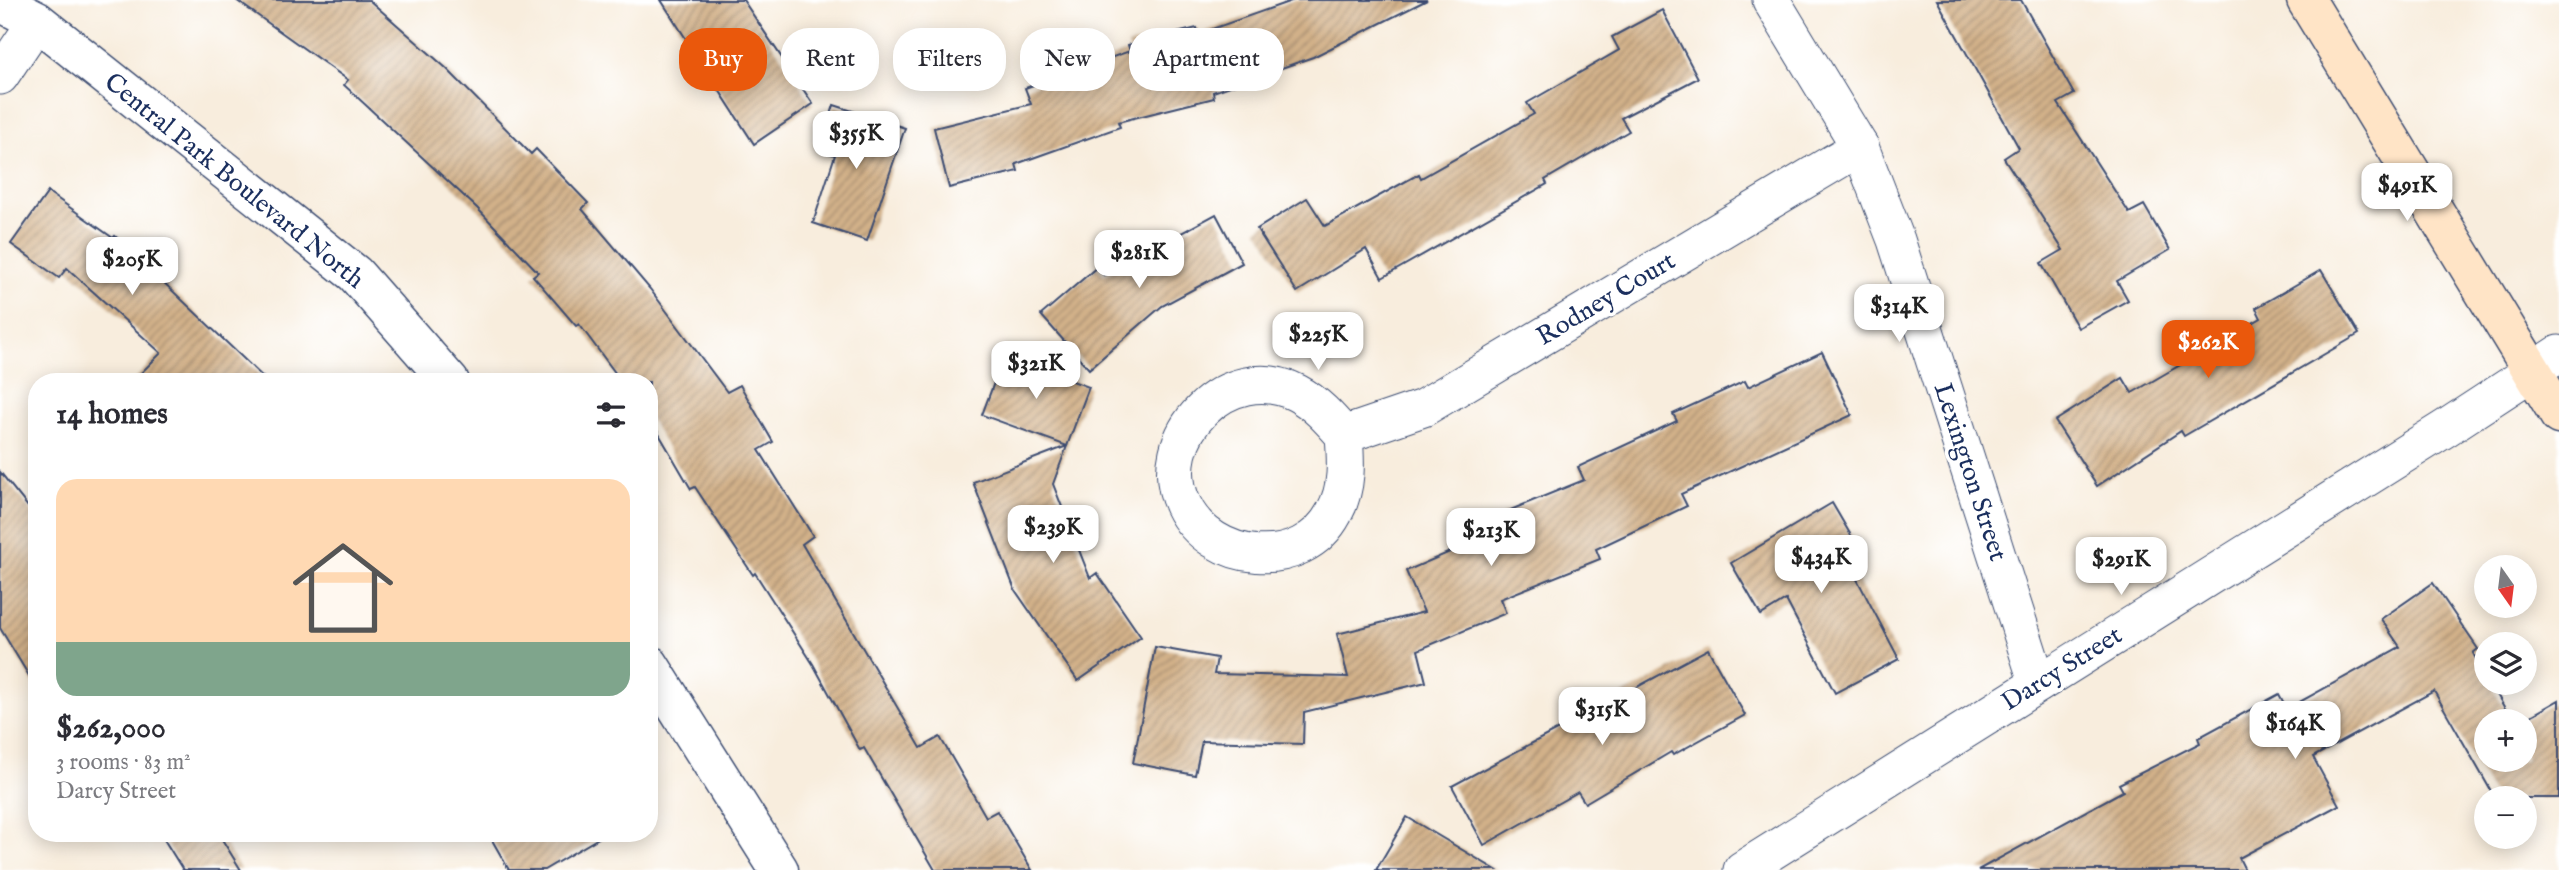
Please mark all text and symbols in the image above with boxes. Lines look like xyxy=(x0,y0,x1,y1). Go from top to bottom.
chip: Buy xyxy=(679,28,767,91)
chip: Rent xyxy=(781,28,879,91)
chip: Filters xyxy=(893,28,1006,91)
chip: New xyxy=(1020,28,1115,91)
chip: Apartment xyxy=(1129,28,1284,91)
street label: Central Park Boulevard North xyxy=(97,66,371,296)
pin: $355K xyxy=(807,111,905,171)
text: $355K xyxy=(829,119,883,148)
pin: $491K xyxy=(2358,164,2456,223)
text: $491K xyxy=(2377,171,2437,200)
pin: $281K xyxy=(1090,230,1188,290)
pin: $205K xyxy=(83,238,181,297)
text: $281K xyxy=(1110,238,1168,267)
text: $205K xyxy=(102,245,162,274)
street label: Rodney Court xyxy=(1531,245,1682,353)
pin: $314K xyxy=(1850,284,1948,344)
text: $314K xyxy=(1870,292,1928,321)
pin: $225K xyxy=(1269,312,1367,372)
text: $225K xyxy=(1288,320,1348,349)
pin: $262K xyxy=(2159,320,2257,380)
text: $262K xyxy=(2178,328,2238,357)
pin: $321K xyxy=(987,342,1085,401)
text: $321K xyxy=(1007,349,1065,378)
street label: Lexington Street xyxy=(1926,379,2014,565)
text: 14 homes xyxy=(56,396,168,434)
icon: filters xyxy=(592,396,630,434)
pin: $239K xyxy=(1004,505,1102,565)
pin: $213K xyxy=(1442,508,1540,568)
text: $239K xyxy=(1024,513,1082,542)
text: $213K xyxy=(1462,516,1520,545)
icon: home xyxy=(280,525,406,651)
pin: $434K xyxy=(1772,536,1870,595)
pin: $291K xyxy=(2072,538,2170,597)
text: $434K xyxy=(1791,543,1851,572)
text: $291K xyxy=(2092,545,2150,574)
north arrow xyxy=(2474,555,2538,618)
map controls xyxy=(2474,555,2537,849)
street label: Darcy Street xyxy=(1996,619,2128,719)
button: layers xyxy=(2474,632,2537,695)
pin: $315K xyxy=(1553,688,1651,747)
text: $315K xyxy=(1575,695,1629,724)
pin: $164K xyxy=(2246,702,2344,761)
text: $164K xyxy=(2266,709,2324,738)
button: + xyxy=(2474,709,2537,772)
text: $262,000 xyxy=(56,710,166,748)
text: 3 rooms · 83 m² xyxy=(56,748,191,777)
text: Darcy Street xyxy=(56,777,176,806)
button: − xyxy=(2474,786,2537,849)

